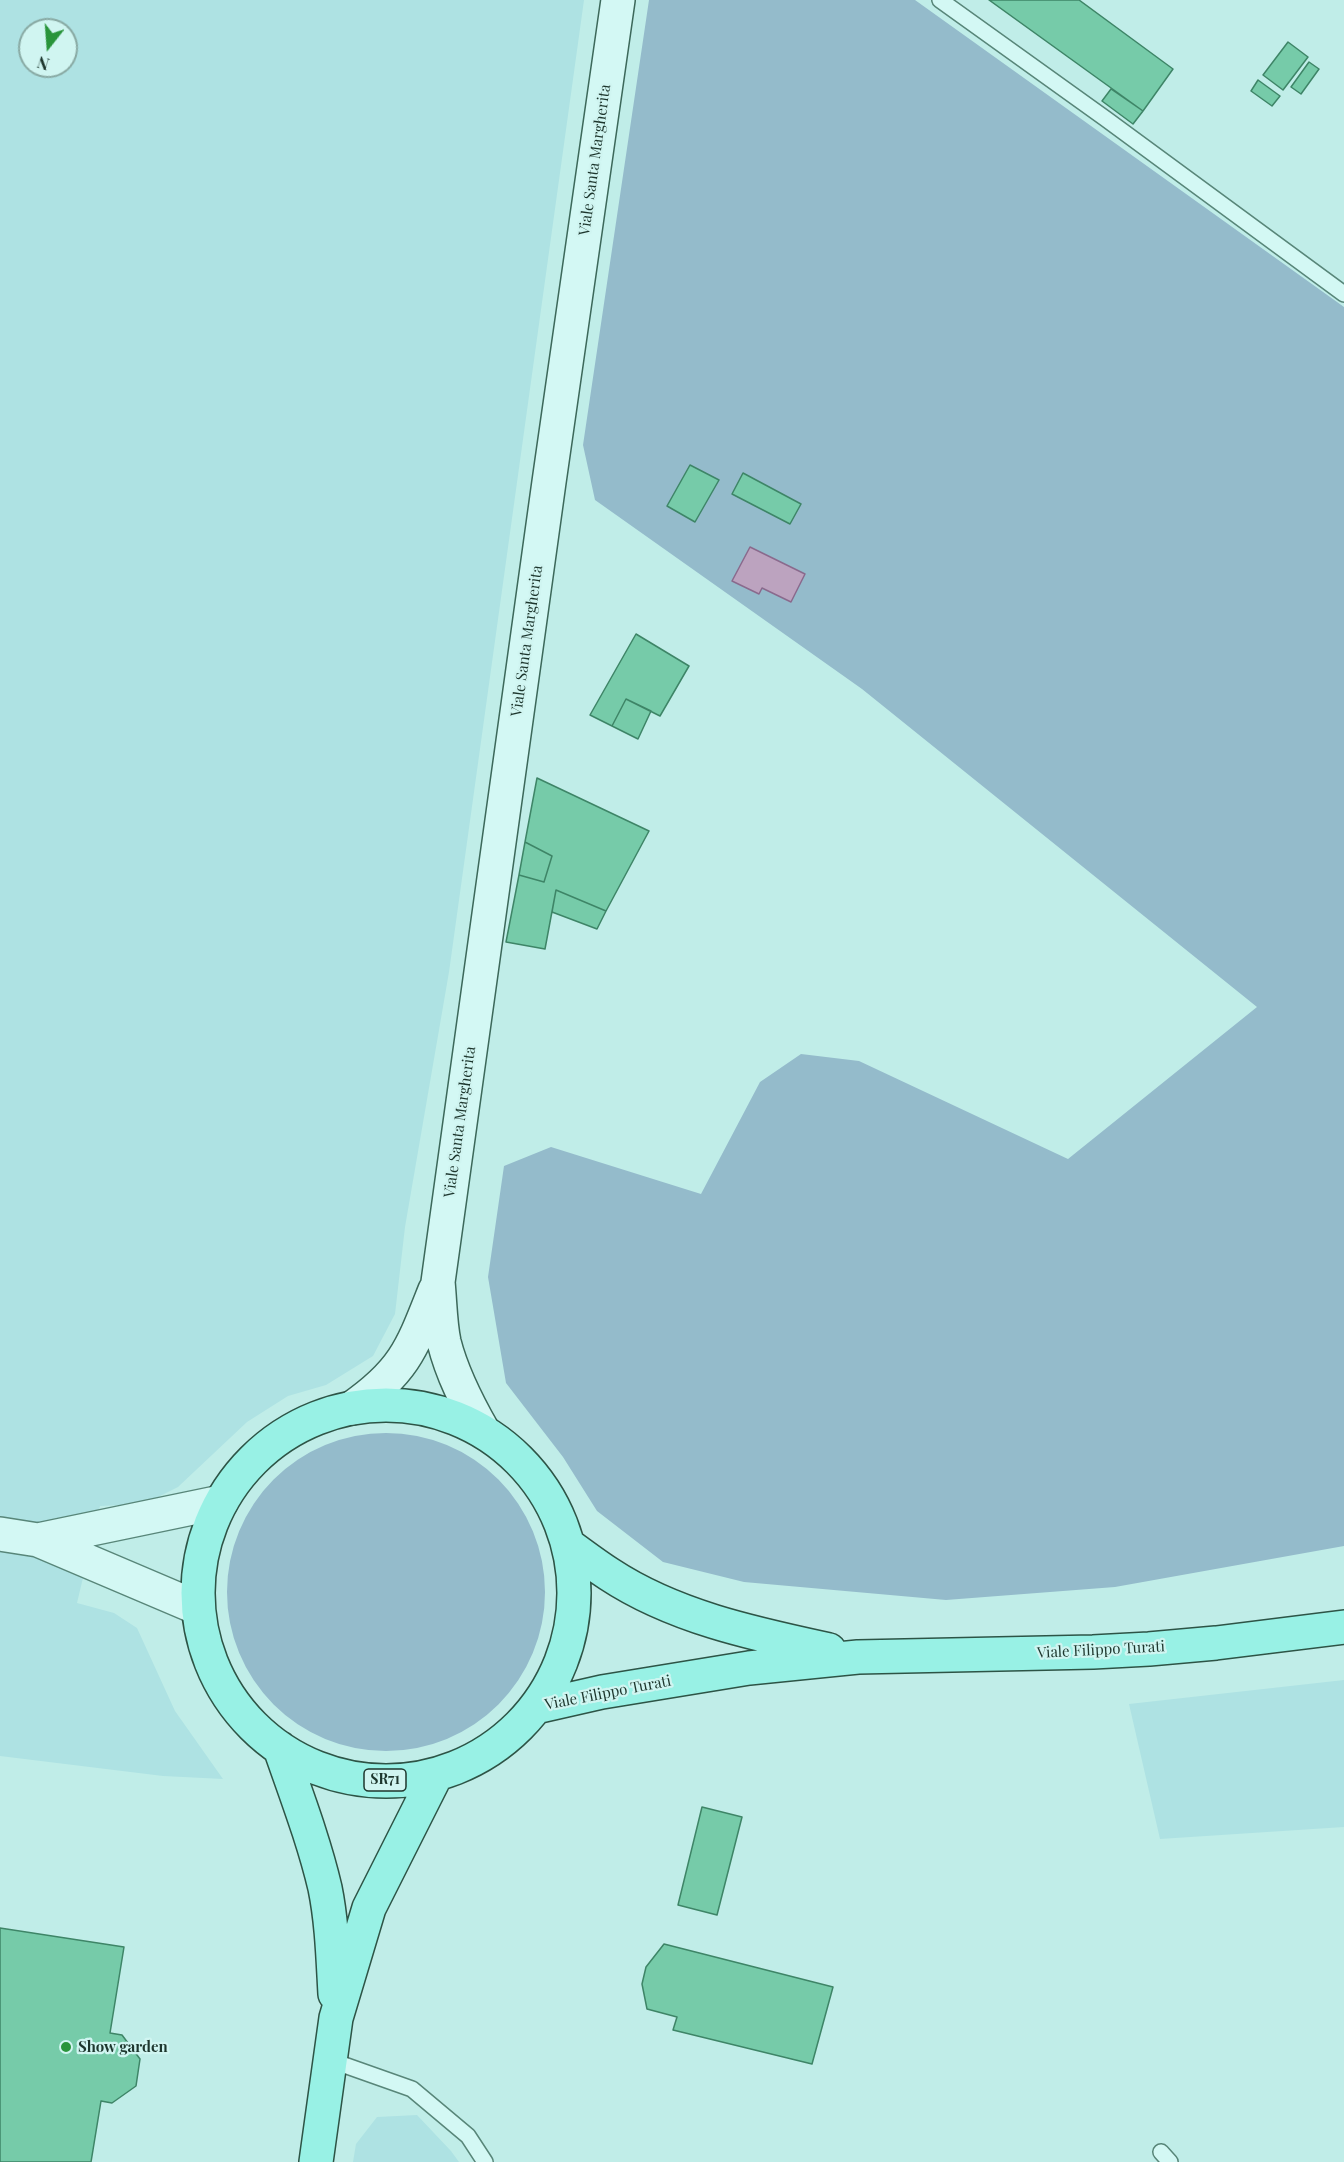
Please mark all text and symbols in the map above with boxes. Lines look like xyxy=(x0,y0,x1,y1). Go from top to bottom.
north arrow xyxy=(18,18,78,78)
text: N xyxy=(35,52,52,76)
street label: Viale Santa Margherita xyxy=(575,83,615,237)
street label: Viale Santa Margherita xyxy=(507,564,547,718)
street label: Viale Santa Margherita xyxy=(440,1045,480,1199)
street label: Viale Filippo Turati xyxy=(1037,1638,1165,1662)
street label: Viale Filippo Turati xyxy=(543,1672,673,1714)
road number: SR71 xyxy=(364,1769,406,1791)
place label: Show garden xyxy=(78,2038,168,2056)
marker: Show garden xyxy=(59,2040,73,2054)

